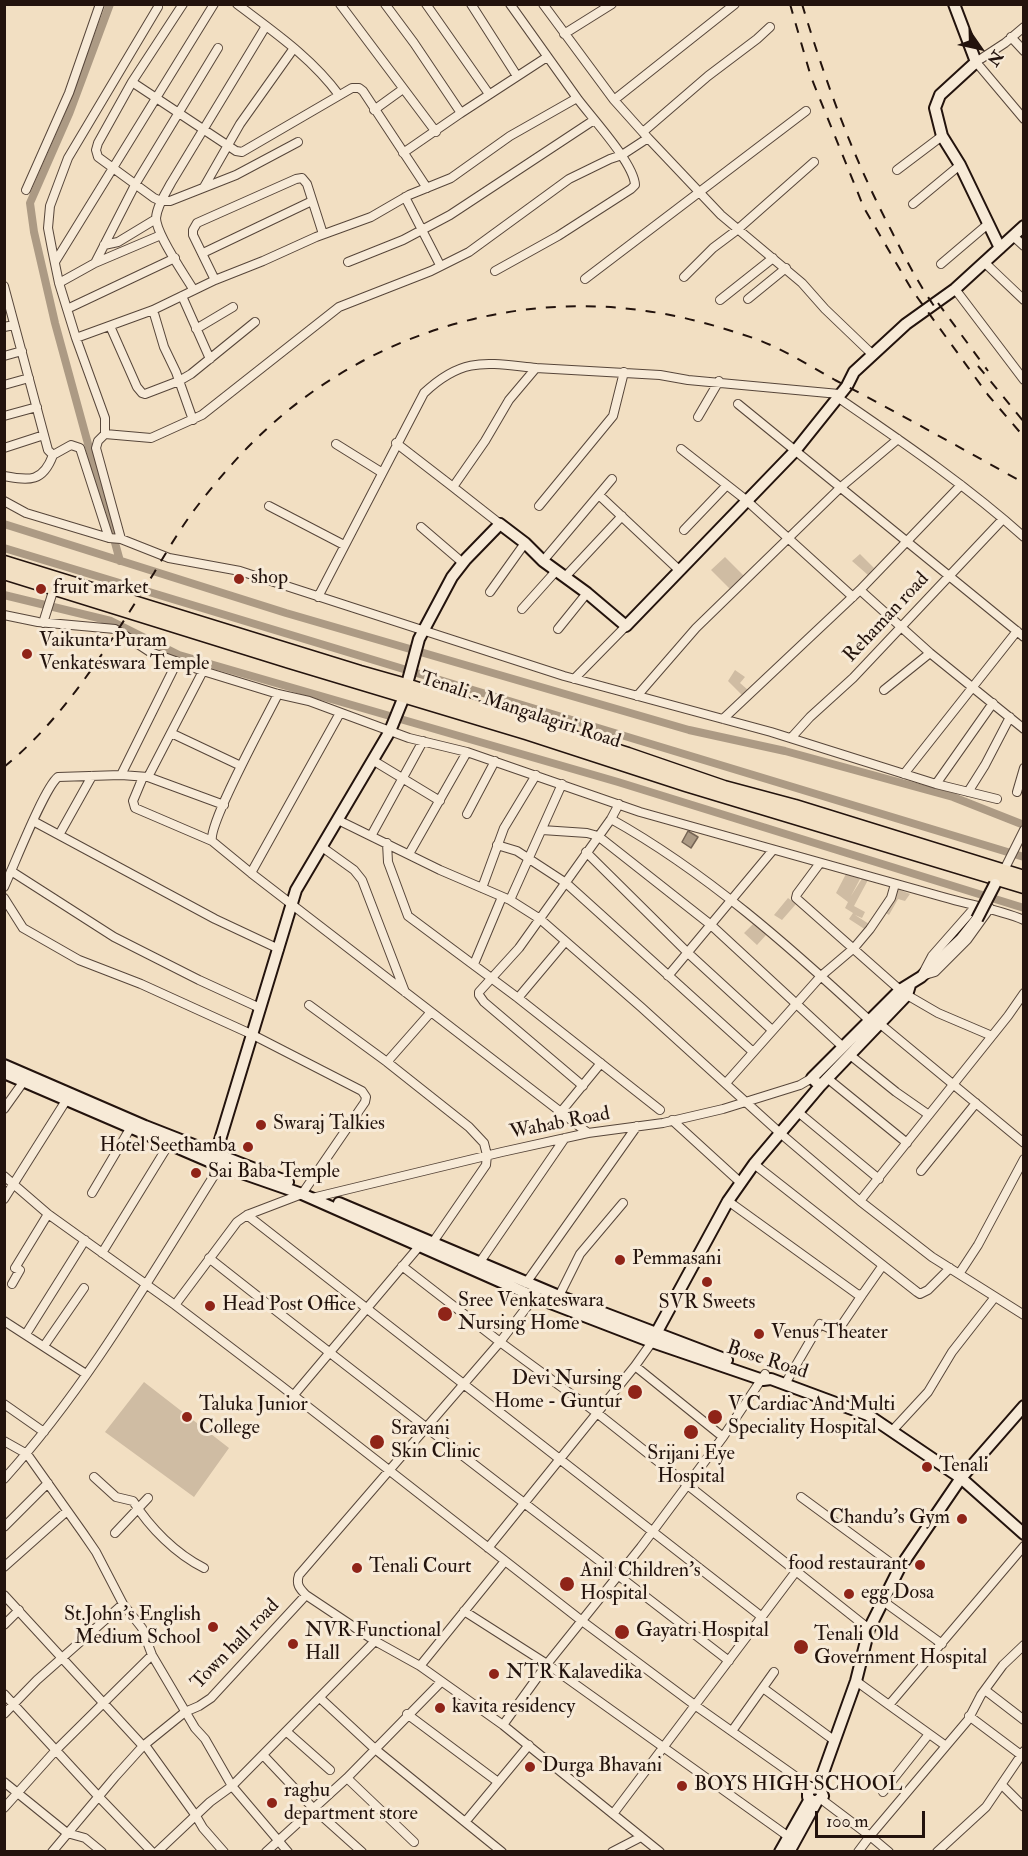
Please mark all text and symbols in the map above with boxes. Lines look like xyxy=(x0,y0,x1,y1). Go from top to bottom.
north arrow xyxy=(950,18,1010,78)
text: N xyxy=(983,47,1007,70)
place label: shop xyxy=(251,567,288,591)
street label: Rehaman road xyxy=(839,568,935,668)
marker: shop xyxy=(232,572,246,586)
place label: fruit market xyxy=(53,577,148,601)
marker: fruit market xyxy=(34,582,48,596)
place label: Vaikunta Puram Venkateswara Temple xyxy=(39,630,209,677)
marker: Vaikunta Puram Venkateswara Temple xyxy=(20,647,34,661)
street label: Tenali - Mangalagiri Road xyxy=(417,667,623,755)
street label: Wahab Road xyxy=(508,1103,612,1145)
place label: Swaraj Talkies xyxy=(273,1113,385,1137)
marker: Swaraj Talkies xyxy=(254,1118,268,1132)
place label: Hotel Seethamba xyxy=(100,1135,236,1159)
marker: Hotel Seethamba xyxy=(241,1140,255,1154)
place label: Sai Baba Temple xyxy=(208,1161,340,1185)
marker: Sai Baba Temple xyxy=(189,1166,203,1180)
place label: Pemmasani xyxy=(632,1248,722,1272)
marker: Pemmasani xyxy=(613,1253,627,1267)
marker: SVR Sweets xyxy=(700,1275,714,1289)
place label: Sree Venkateswara Nursing Home xyxy=(458,1290,604,1337)
place label: SVR Sweets xyxy=(659,1292,755,1316)
place label: Head Post Office xyxy=(222,1294,356,1318)
marker: Head Post Office xyxy=(203,1299,217,1313)
marker: Sree Venkateswara Nursing Home xyxy=(436,1305,454,1323)
place label: Venus Theater xyxy=(771,1322,888,1346)
marker: Venus Theater xyxy=(752,1327,766,1341)
street label: Bose Road xyxy=(723,1337,811,1385)
place label: Devi Nursing Home - Guntur xyxy=(494,1368,622,1415)
marker: Devi Nursing Home - Guntur xyxy=(626,1383,644,1401)
place label: Taluka Junior College xyxy=(199,1394,308,1441)
place label: V Cardiac And Multi Speciality Hospital xyxy=(728,1394,895,1441)
marker: V Cardiac And Multi Speciality Hospital xyxy=(706,1408,724,1426)
marker: Taluka Junior College xyxy=(180,1410,194,1424)
place label: Sravani Skin Clinic xyxy=(391,1418,480,1465)
marker: Srijani Eye Hospital xyxy=(682,1423,700,1441)
marker: Sravani Skin Clinic xyxy=(368,1433,386,1451)
place label: Srijani Eye Hospital xyxy=(647,1443,735,1490)
place label: Tenali xyxy=(939,1455,989,1479)
marker: Tenali xyxy=(920,1460,934,1474)
place label: Chandu's Gym xyxy=(829,1507,950,1531)
marker: Chandu's Gym xyxy=(955,1512,969,1526)
place label: food restaurant xyxy=(788,1553,908,1577)
place label: Tenali Court xyxy=(369,1556,471,1580)
marker: food restaurant xyxy=(913,1558,927,1572)
place label: Anil Children's Hospital xyxy=(580,1560,701,1607)
marker: Tenali Court xyxy=(350,1561,364,1575)
marker: Anil Children's Hospital xyxy=(558,1575,576,1593)
place label: egg Dosa xyxy=(861,1582,934,1606)
marker: egg Dosa xyxy=(842,1587,856,1601)
street label: Town hall road xyxy=(187,1595,285,1695)
place label: St.John's English Medium School xyxy=(64,1604,201,1651)
marker: St.John's English Medium School xyxy=(206,1620,220,1634)
place label: NVR Functional Hall xyxy=(305,1620,441,1667)
place label: Gayatri Hospital xyxy=(636,1620,769,1644)
marker: Gayatri Hospital xyxy=(613,1623,631,1641)
place label: Tenali Old Government Hospital xyxy=(814,1624,987,1671)
marker: NVR Functional Hall xyxy=(286,1637,300,1651)
marker: Tenali Old Government Hospital xyxy=(792,1638,810,1656)
place label: NTR Kalavedika xyxy=(506,1662,642,1686)
marker: NTR Kalavedika xyxy=(487,1667,501,1681)
place label: kavita residency xyxy=(452,1696,575,1720)
marker: kavita residency xyxy=(433,1701,447,1715)
place label: Durga Bhavani xyxy=(542,1755,662,1779)
marker: Durga Bhavani xyxy=(523,1760,537,1774)
place label: BOYS HIGH SCHOOL xyxy=(694,1774,902,1798)
marker: BOYS HIGH SCHOOL xyxy=(675,1779,689,1793)
place label: raghu department store xyxy=(284,1780,418,1827)
marker: raghu department store xyxy=(265,1796,279,1810)
scale bar xyxy=(818,1799,928,1837)
text: 100 m xyxy=(826,1810,869,1833)

